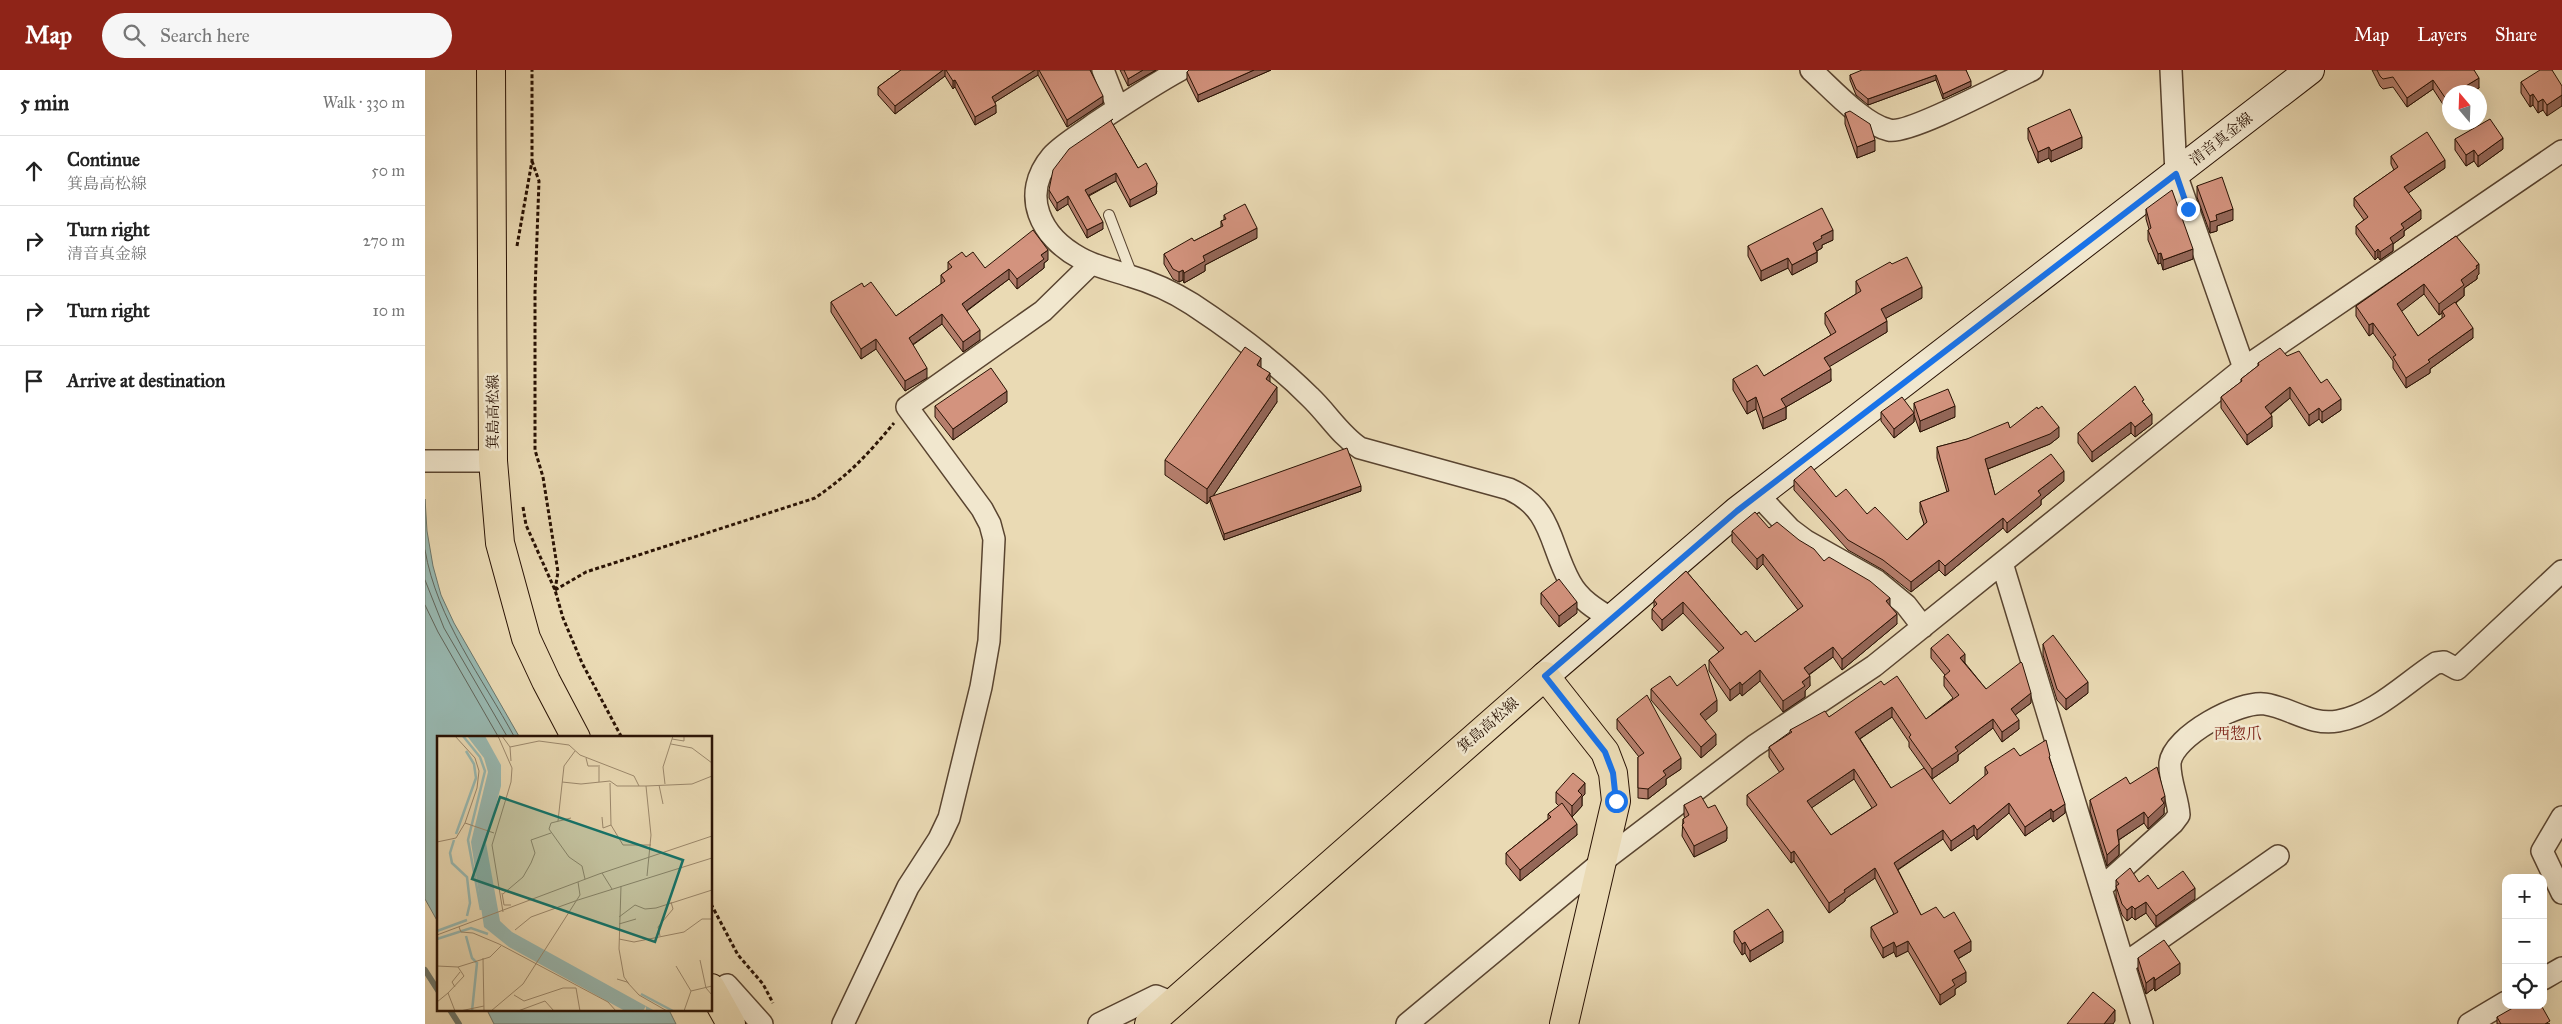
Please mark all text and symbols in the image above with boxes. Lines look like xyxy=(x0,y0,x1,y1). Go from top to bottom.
search box xyxy=(102,13,452,58)
text: Map xyxy=(25,20,72,50)
icon: search xyxy=(120,21,148,49)
text: Search here xyxy=(160,24,250,47)
text: Map xyxy=(2354,24,2389,46)
text: Layers xyxy=(2417,24,2467,46)
text: Share xyxy=(2495,24,2537,46)
north arrow xyxy=(2442,85,2487,130)
text: 5 min xyxy=(20,90,69,116)
text: Walk · 330 m xyxy=(323,93,405,112)
street label: 清音真金線 xyxy=(2186,109,2256,169)
text: Continue xyxy=(67,148,140,171)
icon: ahead xyxy=(20,157,48,185)
text: 50 m xyxy=(371,161,405,180)
text: 箕島高松線 xyxy=(67,174,147,193)
route end xyxy=(2177,198,2200,221)
text: Turn right xyxy=(67,218,150,241)
icon: right xyxy=(20,227,48,255)
text: 270 m xyxy=(363,231,405,250)
text: 清音真金線 xyxy=(67,244,147,263)
icon: right xyxy=(20,297,48,325)
text: Turn right xyxy=(67,299,150,322)
text: 10 m xyxy=(373,301,405,320)
icon: arrive xyxy=(20,367,48,395)
text: Arrive at destination xyxy=(67,369,225,392)
street label: 箕島高松線 xyxy=(484,374,502,450)
street label: 箕島高松線 xyxy=(1454,694,1522,756)
district label: 西惣爪 xyxy=(2214,724,2262,743)
inset map xyxy=(437,736,713,1012)
route start xyxy=(1605,790,1628,813)
map controls xyxy=(2502,874,2547,1009)
button: + xyxy=(2502,874,2547,919)
button: − xyxy=(2502,919,2547,964)
button: locate xyxy=(2502,964,2547,1009)

